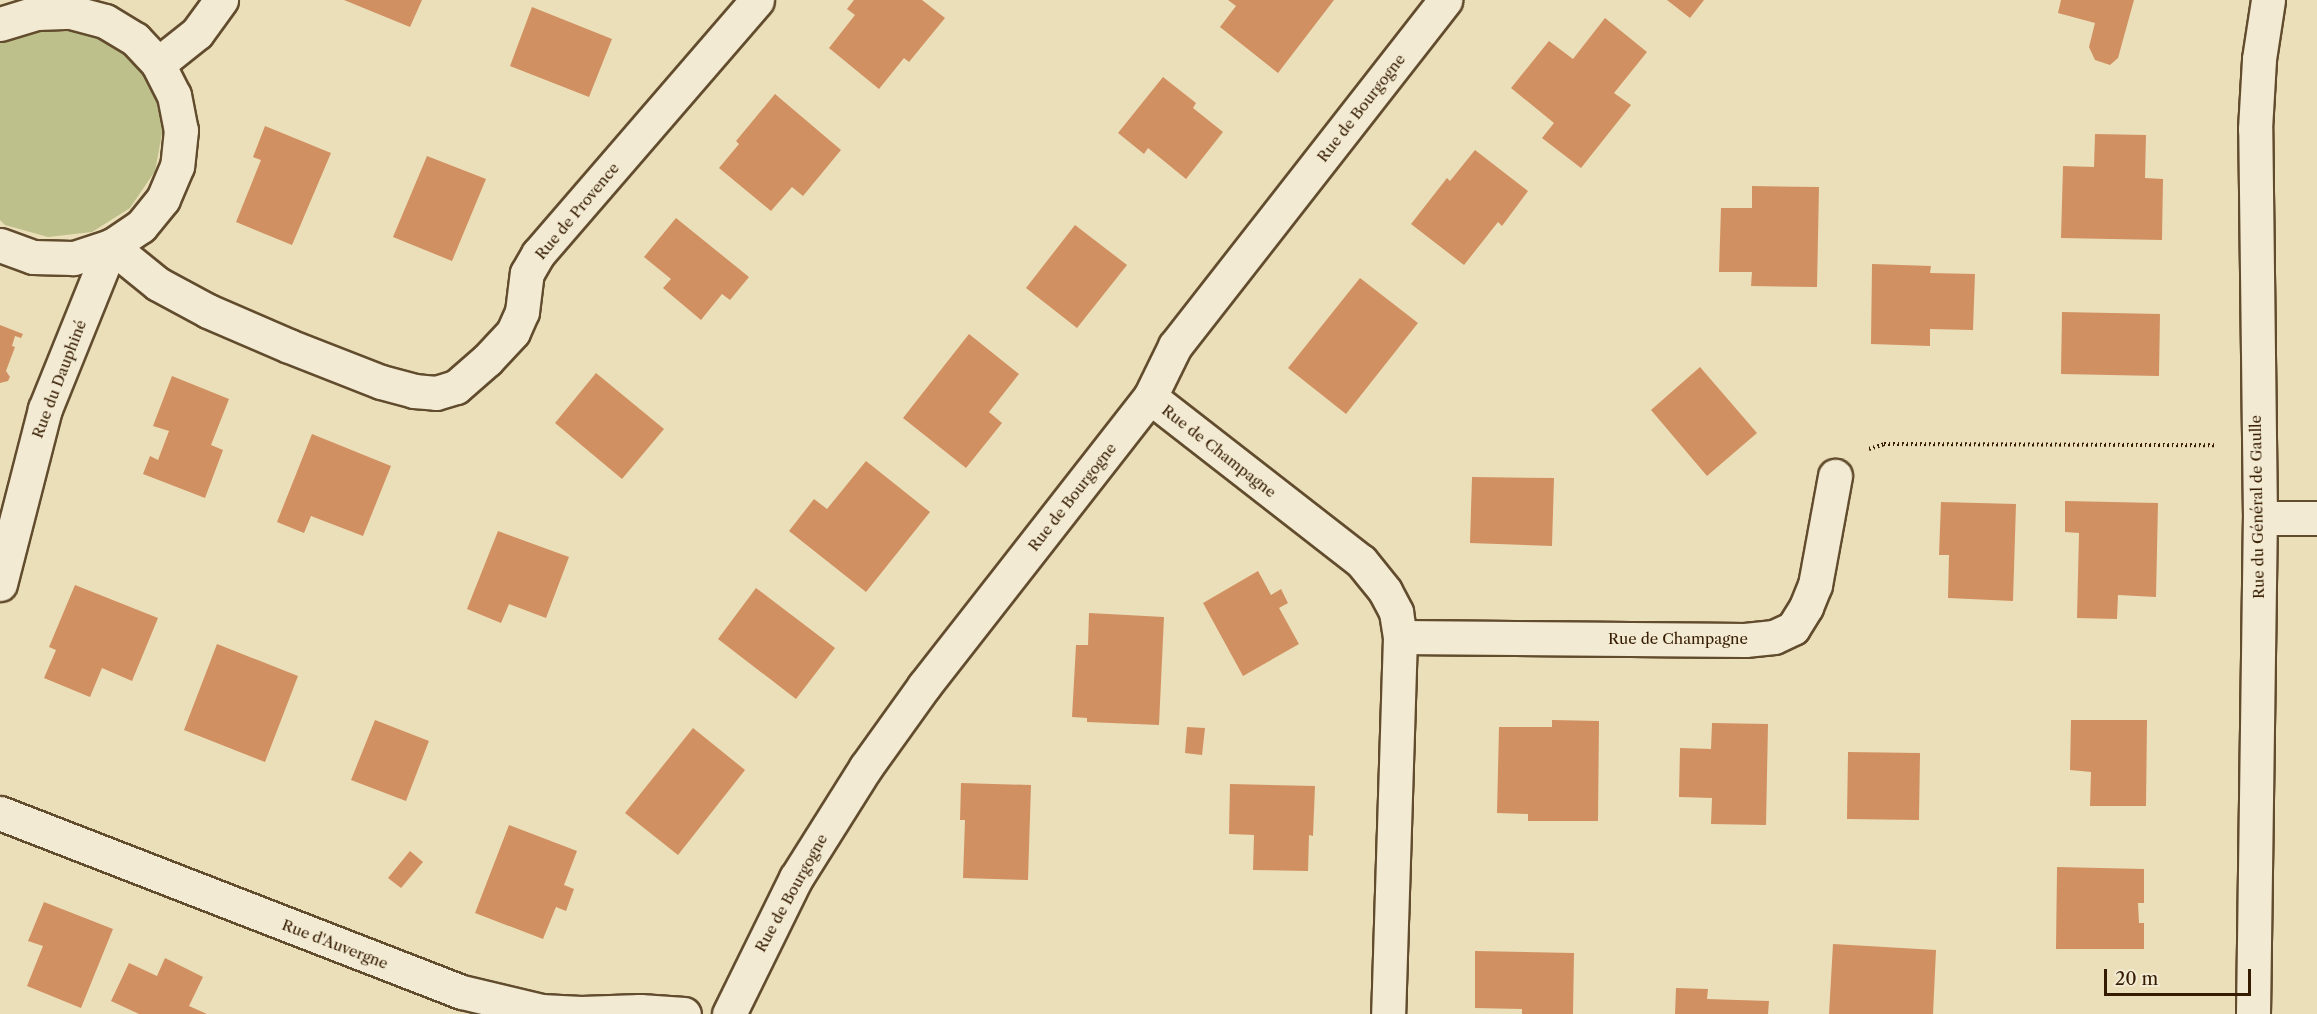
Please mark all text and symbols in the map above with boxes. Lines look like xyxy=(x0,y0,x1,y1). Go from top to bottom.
street label: Rue de Bourgogne xyxy=(1313,50,1409,166)
street label: Rue de Provence xyxy=(531,159,623,263)
street label: Rue du Dauphiné xyxy=(28,317,90,441)
street label: Rue de Champagne xyxy=(1158,401,1280,501)
street label: Rue du Général de Gaulle xyxy=(2246,415,2268,599)
street label: Rue de Bourgogne xyxy=(1024,439,1120,555)
street label: Rue de Champagne xyxy=(1608,630,1748,648)
street label: Rue de Bourgogne xyxy=(751,831,831,955)
street label: Rue d'Auvergne xyxy=(279,916,391,972)
scale bar xyxy=(2107,957,2254,995)
text: 20 m xyxy=(2115,968,2158,990)

